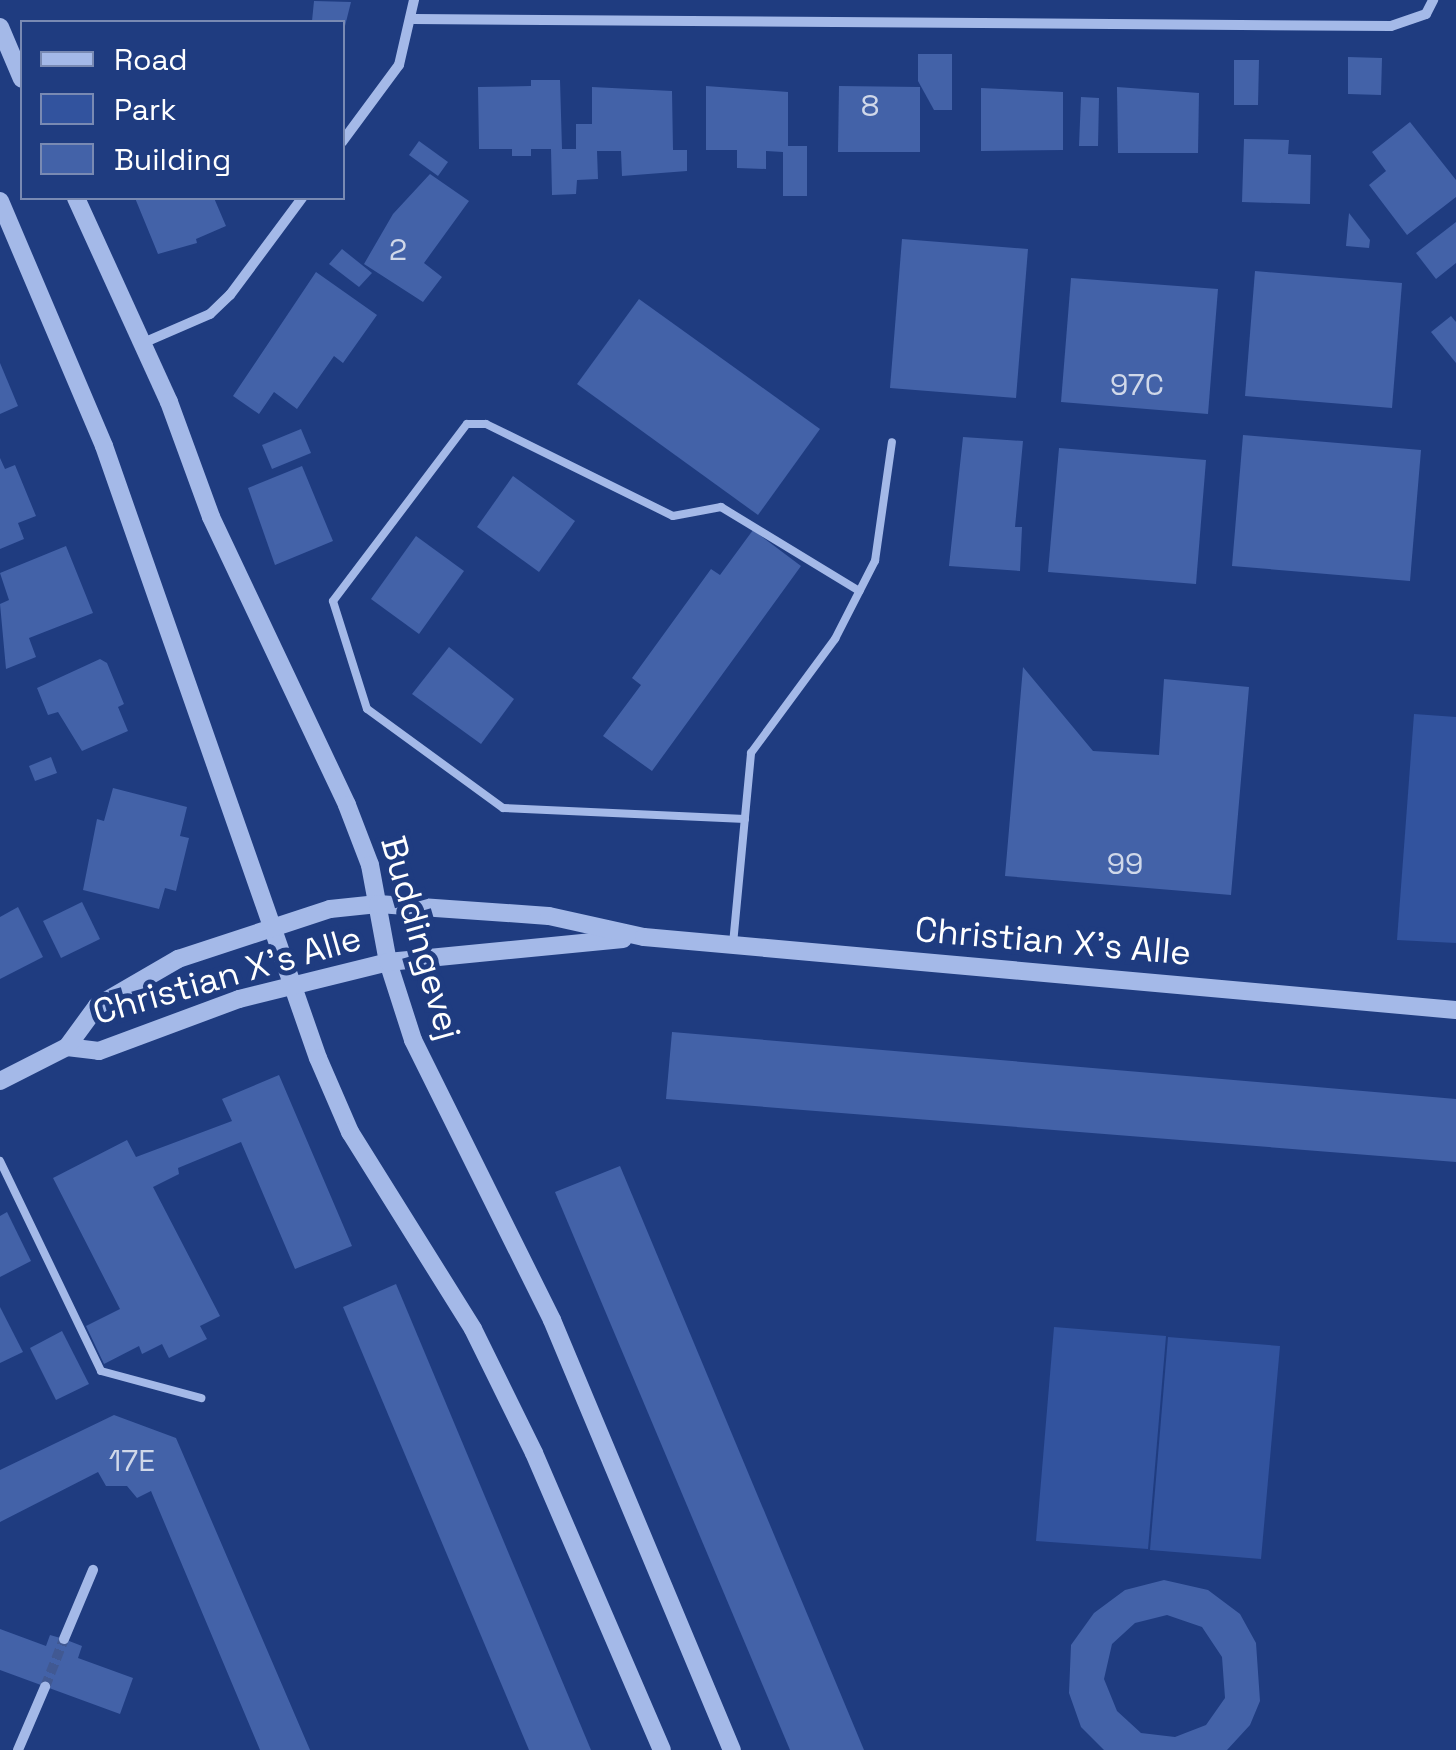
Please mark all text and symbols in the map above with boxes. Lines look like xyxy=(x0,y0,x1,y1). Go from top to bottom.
legend xyxy=(20,20,345,200)
text: Road xyxy=(114,40,188,79)
house number: 8 xyxy=(861,88,879,124)
text: Park xyxy=(114,90,176,129)
text: Building xyxy=(114,140,231,179)
house number: 2 xyxy=(389,232,407,268)
house number: 97C xyxy=(1110,367,1164,403)
street label: Buddingevej xyxy=(372,831,470,1045)
house number: 99 xyxy=(1107,846,1143,882)
street label: Christian X's Alle xyxy=(913,908,1193,974)
street label: Christian X's Alle xyxy=(88,917,366,1033)
house number: 17E xyxy=(109,1443,155,1479)

